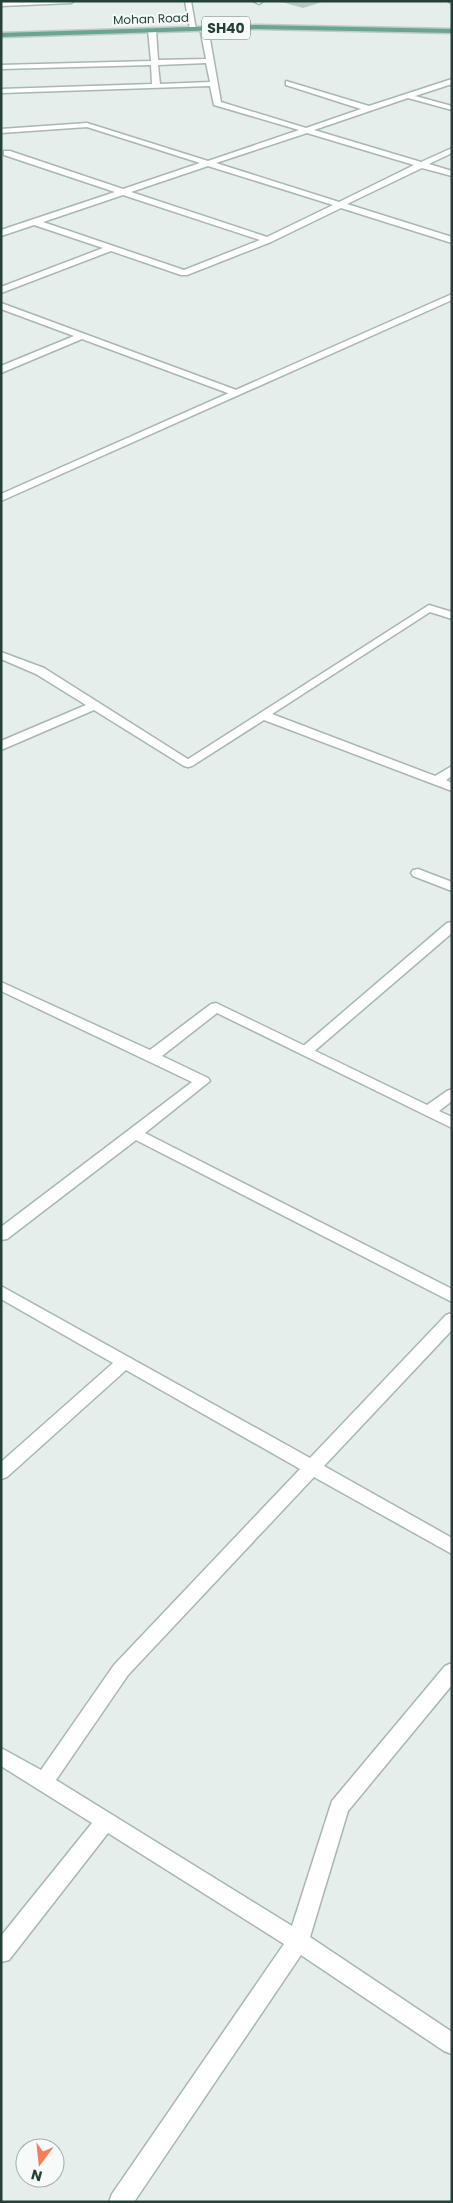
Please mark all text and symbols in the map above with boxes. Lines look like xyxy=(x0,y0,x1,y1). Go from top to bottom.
street label: Mohan Road xyxy=(113,9,189,28)
road number: SH40 xyxy=(202,16,250,40)
north arrow xyxy=(15,2138,65,2188)
text: N xyxy=(29,2165,44,2187)

